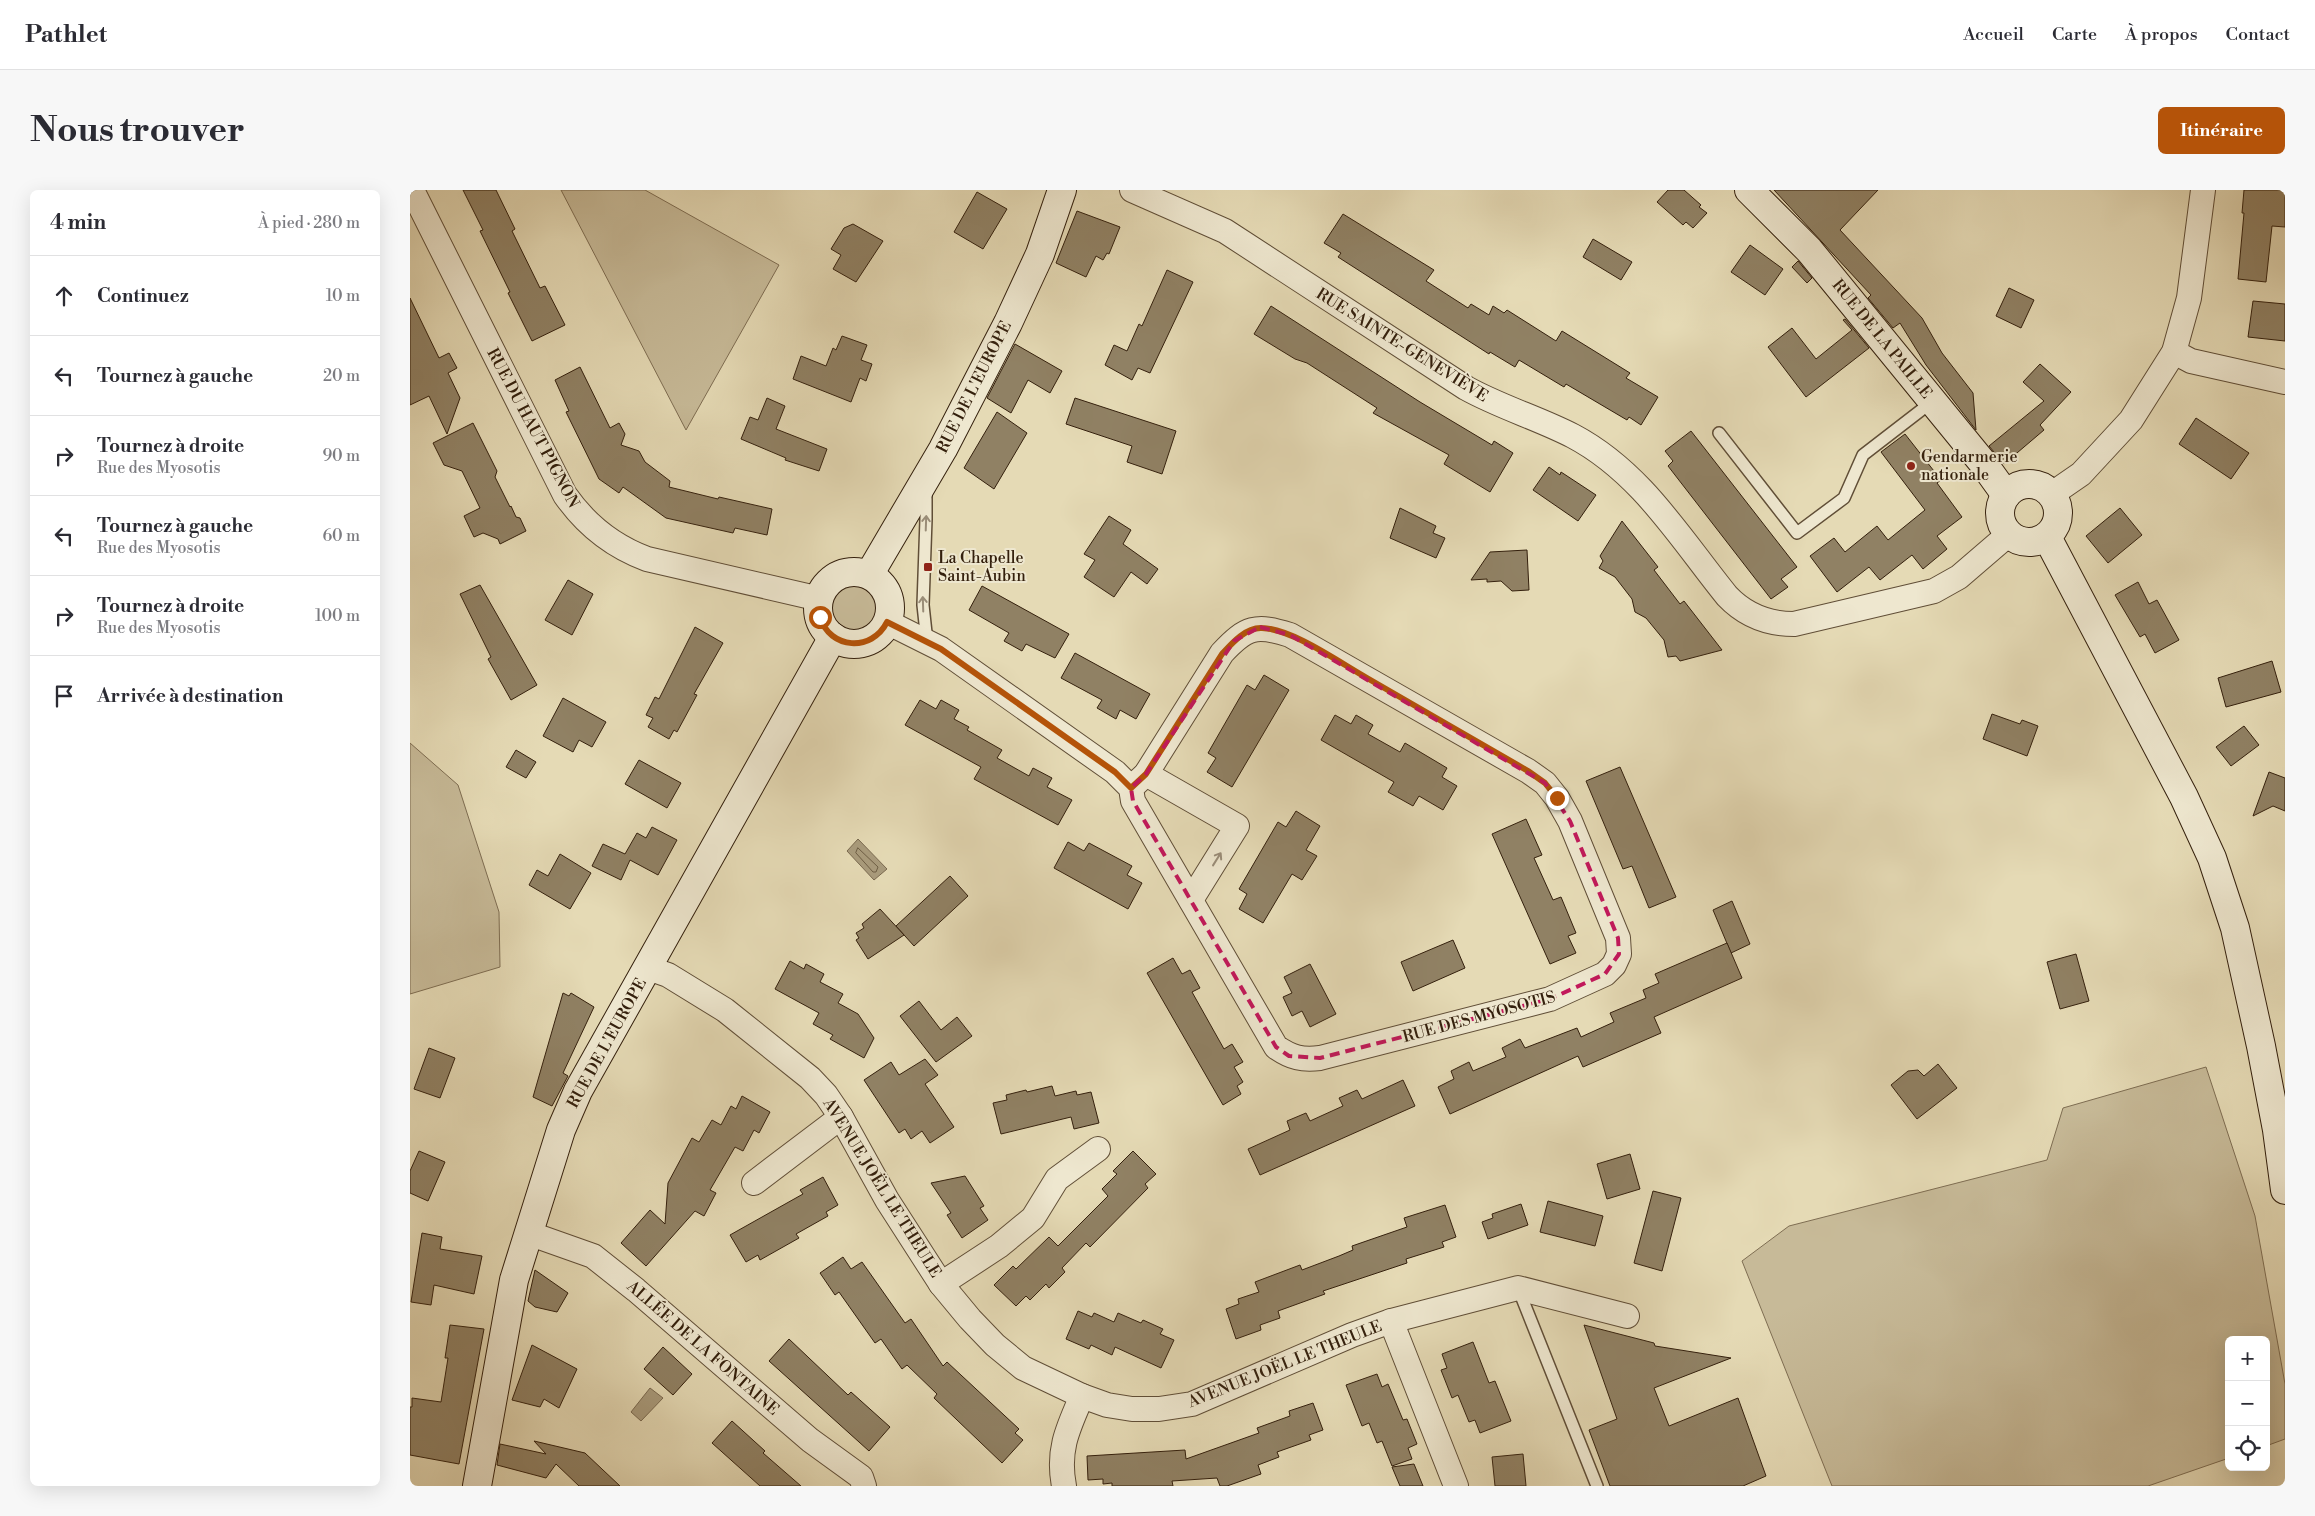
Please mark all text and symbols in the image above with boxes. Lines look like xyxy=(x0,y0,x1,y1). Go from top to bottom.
text: Pathlet xyxy=(25,20,107,50)
text: Accueil xyxy=(1963,23,2024,46)
text: Carte xyxy=(2052,23,2097,46)
text: À propos xyxy=(2125,23,2198,46)
text: Contact xyxy=(2226,23,2290,46)
button: Itinéraire xyxy=(2158,107,2285,154)
text: Nous trouver xyxy=(30,109,245,152)
text: 4 min xyxy=(50,210,106,236)
text: À pied · 280 m xyxy=(258,213,360,233)
street label: RUE DE LA PAILLE xyxy=(1828,275,1936,403)
icon: ahead xyxy=(50,282,78,310)
street label: RUE SAINTE-GENEVIÈVE xyxy=(1312,282,1493,406)
text: Continuez xyxy=(97,284,189,308)
text: 10 m xyxy=(326,286,360,306)
street label: RUE DE L'EUROPE xyxy=(932,318,1016,456)
street label: RUE DU HAUT PIGNON xyxy=(482,345,584,511)
icon: left xyxy=(50,362,78,390)
text: Tournez à gauche xyxy=(97,364,253,388)
text: 20 m xyxy=(323,366,360,386)
text: Tournez à droite xyxy=(97,434,244,458)
icon: right xyxy=(50,442,78,470)
text: 90 m xyxy=(322,446,360,466)
place label: Gendarmerie nationale xyxy=(1921,447,2018,485)
text: Rue des Myosotis xyxy=(97,458,220,478)
marker: Gendarmerie nationale xyxy=(1905,460,1917,472)
text: Tournez à gauche xyxy=(97,514,253,538)
one-way arrow xyxy=(921,515,931,532)
icon: left xyxy=(50,522,78,550)
text: 60 m xyxy=(322,526,360,546)
text: Rue des Myosotis xyxy=(97,538,220,558)
place label: La Chapelle Saint-Aubin xyxy=(938,548,1026,586)
marker: La Chapelle Saint-Aubin xyxy=(922,561,934,573)
text: Tournez à droite xyxy=(97,594,244,618)
one-way arrow xyxy=(919,596,928,612)
icon: right xyxy=(50,602,78,630)
text: 100 m xyxy=(315,606,360,626)
route start xyxy=(809,606,832,629)
text: Rue des Myosotis xyxy=(97,618,220,638)
icon: arrive xyxy=(50,682,78,710)
text: Arrivée à destination xyxy=(97,684,283,708)
route end xyxy=(1546,787,1569,810)
one-way arrow xyxy=(1212,852,1222,866)
street label: RUE DE L'EUROPE xyxy=(563,974,651,1112)
street label: RUE DES MYOSOTIS xyxy=(1400,987,1558,1047)
street label: AVENUE JOËL LE THEULE xyxy=(818,1093,946,1281)
street label: ALLÉE DE LA FONTAINE xyxy=(622,1274,785,1420)
street label: AVENUE JOËL LE THEULE xyxy=(1184,1315,1385,1413)
map controls xyxy=(2225,1336,2270,1471)
button: + xyxy=(2225,1336,2270,1381)
button: − xyxy=(2225,1381,2270,1426)
button: locate xyxy=(2225,1426,2270,1471)

